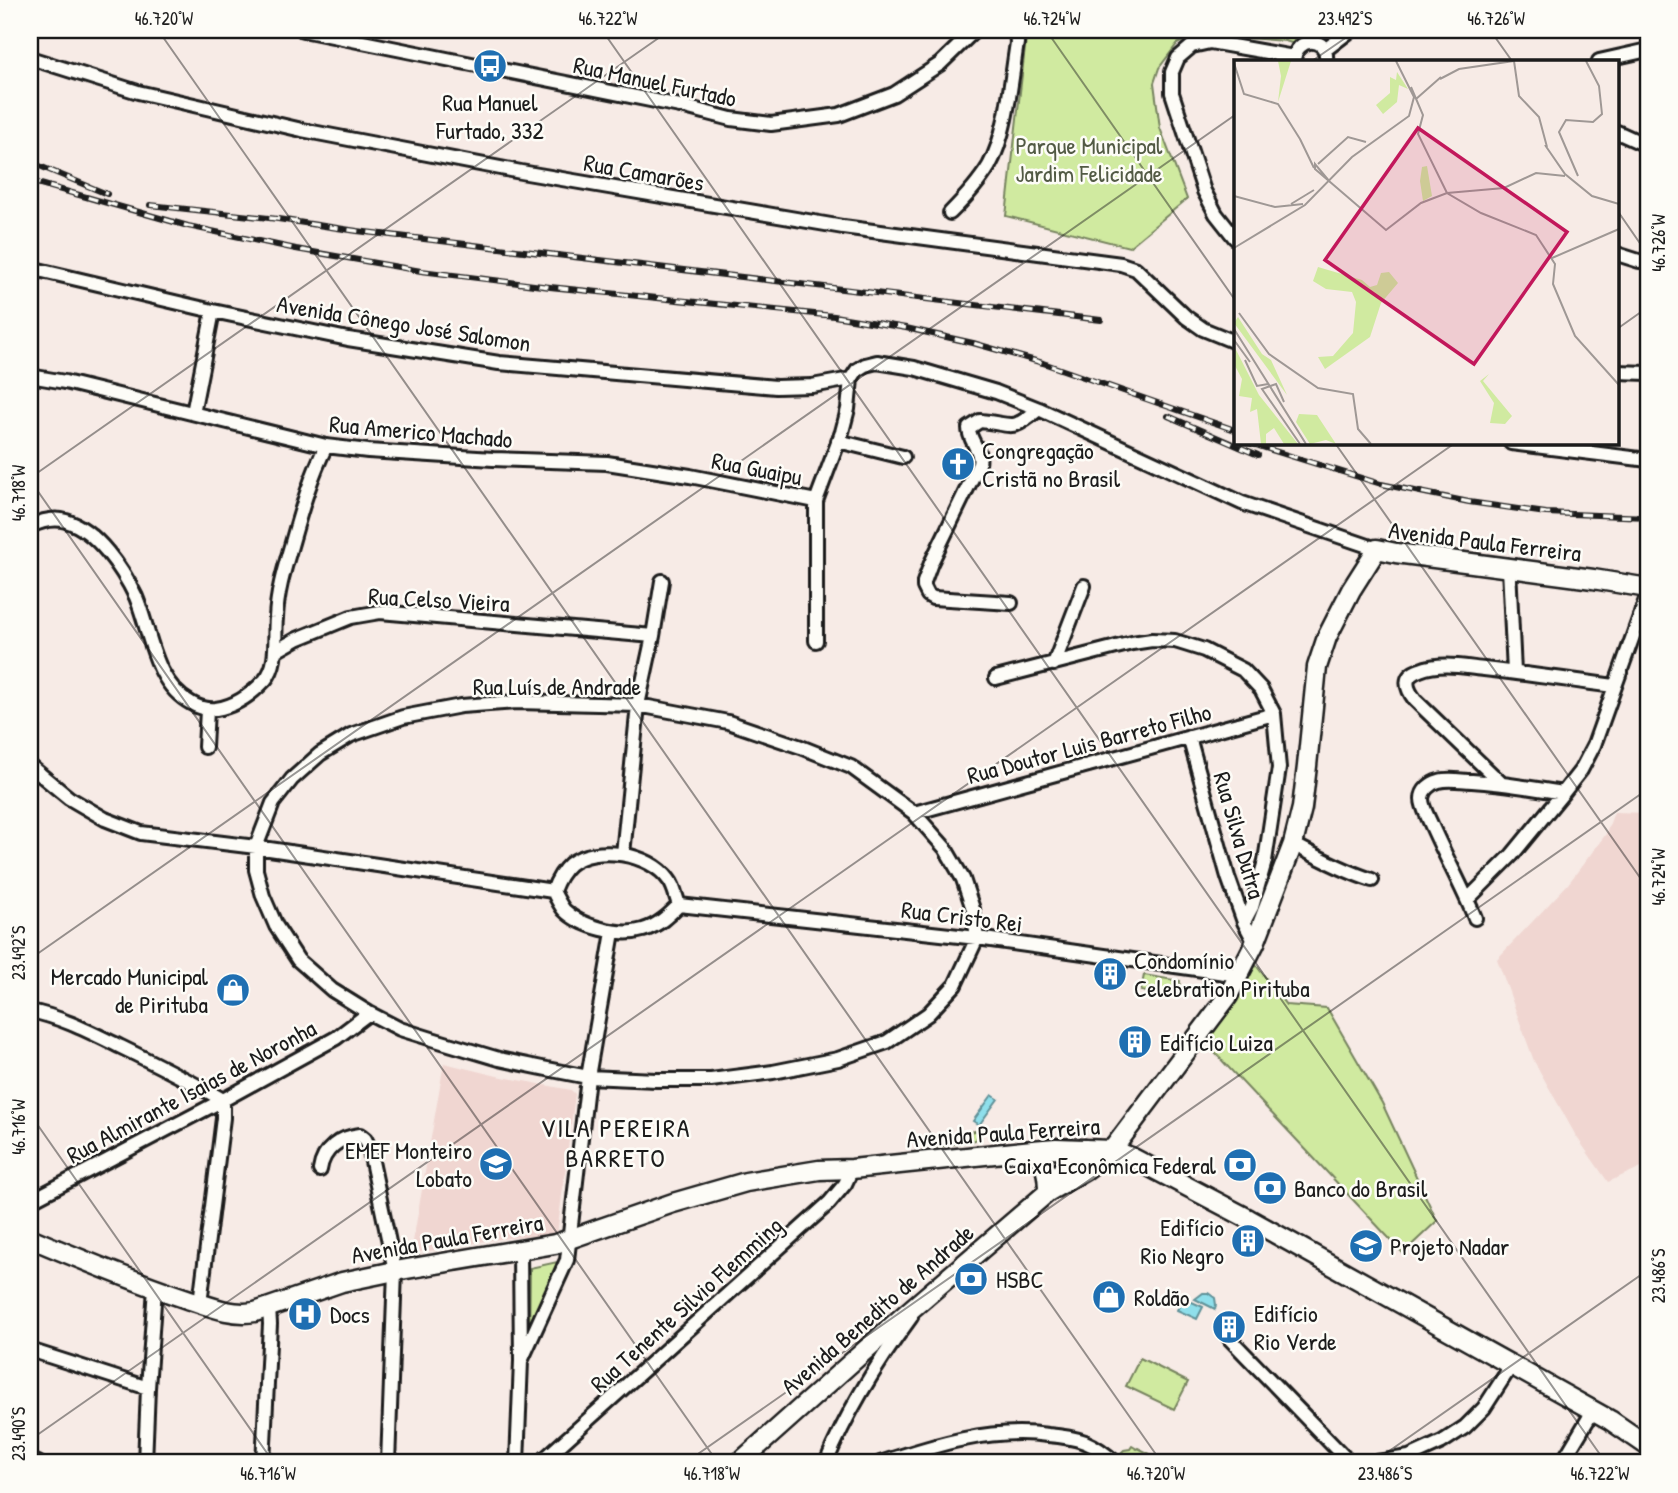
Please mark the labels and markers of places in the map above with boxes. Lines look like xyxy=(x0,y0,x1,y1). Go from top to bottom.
bus stop icon: Rua Manuel Furtado, 332 xyxy=(471,47,509,85)
place label: Rua Manuel Furtado, 332 xyxy=(435,86,544,146)
place label: Congregação Cristã no Brasil xyxy=(982,434,1121,494)
church icon: Congregação Cristã no Brasil xyxy=(939,445,977,483)
place label: Condomínio Celebration Pirituba xyxy=(1134,944,1310,1004)
building icon: Condomínio Celebration Pirituba xyxy=(1091,955,1129,993)
place label: Mercado Municipal de Pirituba xyxy=(51,960,209,1020)
shop icon: Mercado Municipal de Pirituba xyxy=(214,971,252,1009)
building icon: Edifício Luiza xyxy=(1116,1023,1154,1061)
place label: Edifício Luiza xyxy=(1160,1026,1273,1058)
place label: EMEF Monteiro Lobato xyxy=(345,1134,472,1194)
school or university icon: EMEF Monteiro Lobato xyxy=(477,1145,515,1183)
bank icon: Caixa Econômica Federal xyxy=(1221,1146,1259,1184)
place label: Caixa Econômica Federal xyxy=(1004,1149,1217,1181)
bank icon: Banco do Brasil xyxy=(1251,1169,1289,1207)
place label: Banco do Brasil xyxy=(1294,1172,1428,1204)
place label: Edifício Rio Negro xyxy=(1141,1211,1224,1271)
building icon: Edifício Rio Negro xyxy=(1229,1222,1267,1260)
school or university icon: Projeto Nadar xyxy=(1347,1227,1385,1265)
place label: Projeto Nadar xyxy=(1390,1230,1509,1262)
bank icon: HSBC xyxy=(952,1260,990,1298)
place label: HSBC xyxy=(996,1263,1044,1295)
shop icon: Roldão xyxy=(1090,1278,1128,1316)
place label: Roldão xyxy=(1134,1281,1190,1313)
hospital icon: Docs xyxy=(286,1295,324,1333)
place label: Edifício Rio Verde xyxy=(1254,1297,1337,1357)
place label: Docs xyxy=(330,1298,370,1330)
building icon: Edifício Rio Verde xyxy=(1210,1308,1248,1346)

